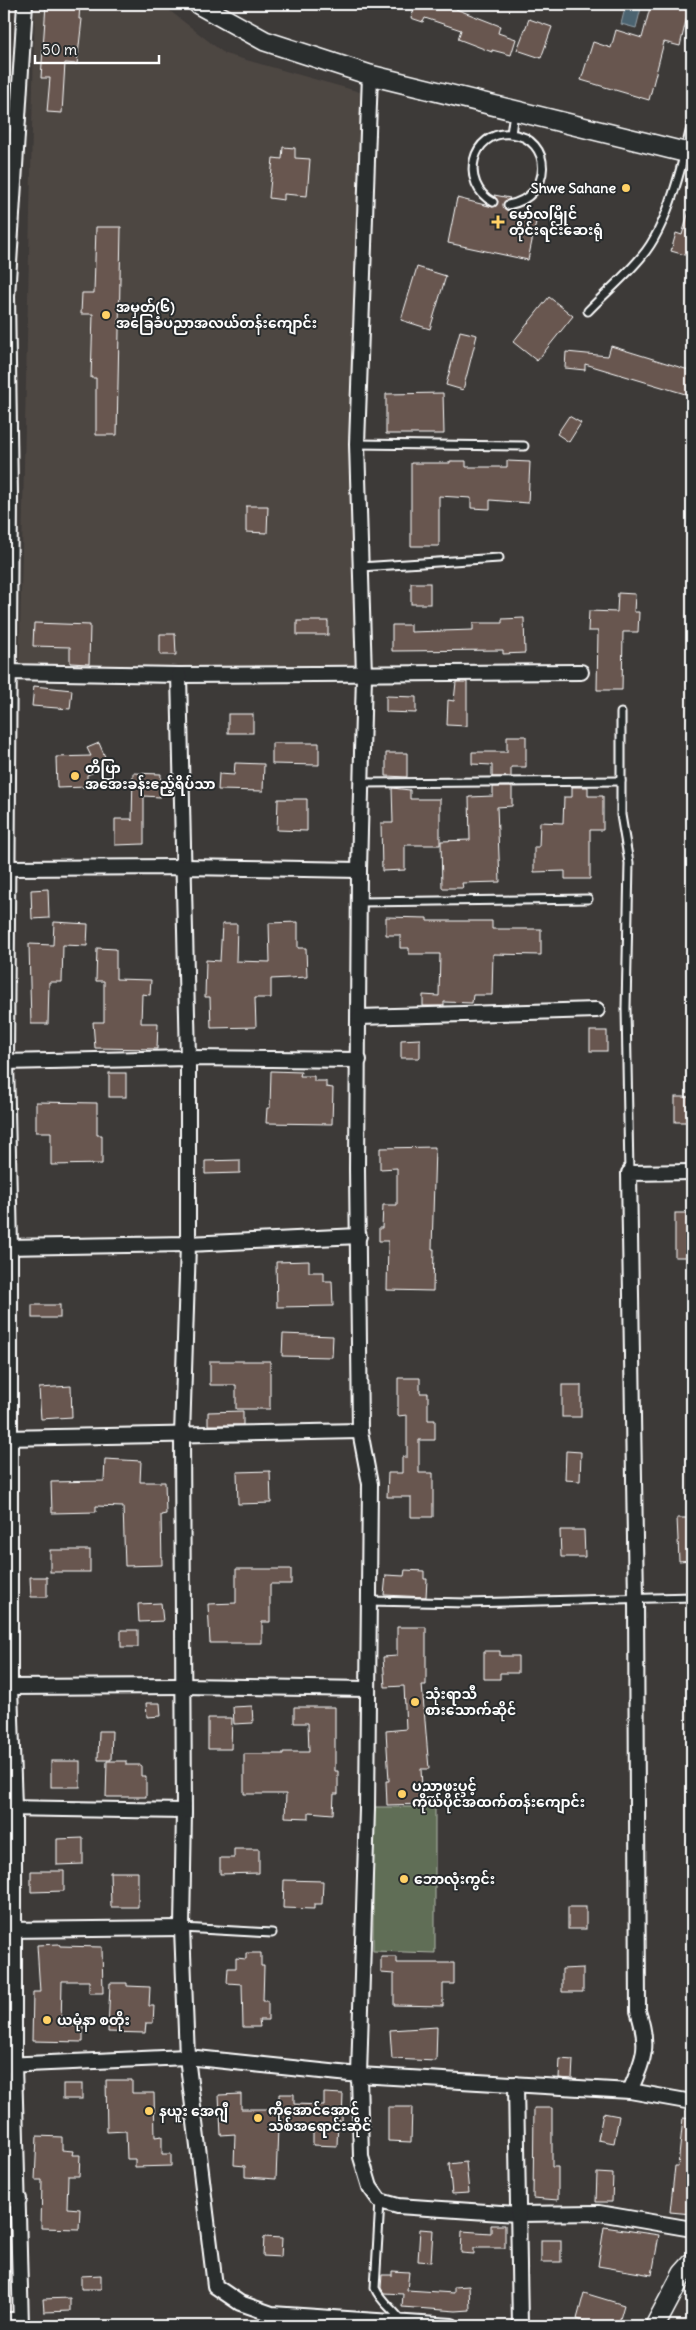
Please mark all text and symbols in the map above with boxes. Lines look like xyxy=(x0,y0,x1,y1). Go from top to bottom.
scale bar xyxy=(35,32,159,64)
text: 50 m xyxy=(42,40,77,59)
place label: Shwe Sahane xyxy=(531,179,616,197)
marker: Shwe Sahane xyxy=(620,182,632,194)
place label: မော်လမြိုင် တိုင်းရင်းဆေးရုံ xyxy=(509,204,603,242)
marker: မော်လမြိုင် တိုင်းရင်းဆေးရုံ xyxy=(491,215,505,229)
place label: အမှတ်(၆) အခြေခံပညာအလယ်တန်းကျောင်း xyxy=(116,297,317,335)
marker: အမှတ်(၆) အခြေခံပညာအလယ်တန်းကျောင်း xyxy=(100,309,112,321)
place label: တိပြာ အအေးခန်းဧည့်ရိပ်သာ xyxy=(85,758,216,796)
marker: တိပြာ အအေးခန်းဧည့်ရိပ်သာ xyxy=(69,770,81,782)
place label: သုံးရာသီ စားသောက်ဆိုင် xyxy=(425,1684,516,1722)
marker: သုံးရာသီ စားသောက်ဆိုင် xyxy=(409,1696,421,1708)
place label: ပညာဖူးပွင့် ကိုယ်ပိုင်အထက်တန်းကျောင်း xyxy=(412,1776,585,1814)
marker: ပညာဖူးပွင့် ကိုယ်ပိုင်အထက်တန်းကျောင်း xyxy=(396,1788,408,1800)
place label: ဘောလုံးကွင်း xyxy=(414,1869,495,1891)
marker: ဘောလုံးကွင်း xyxy=(398,1873,410,1885)
place label: ယမုံနာ စတိုး xyxy=(57,2010,130,2032)
marker: ယမုံနာ စတိုး xyxy=(41,2014,53,2026)
place label: ကိုအောင်အောင် သစ်အရောင်းဆိုင် xyxy=(268,2100,371,2138)
place label: နယူး အေဂျီ xyxy=(159,2101,229,2123)
marker: နယူး အေဂျီ xyxy=(143,2105,155,2117)
marker: ကိုအောင်အောင် သစ်အရောင်းဆိုင် xyxy=(252,2112,264,2124)

